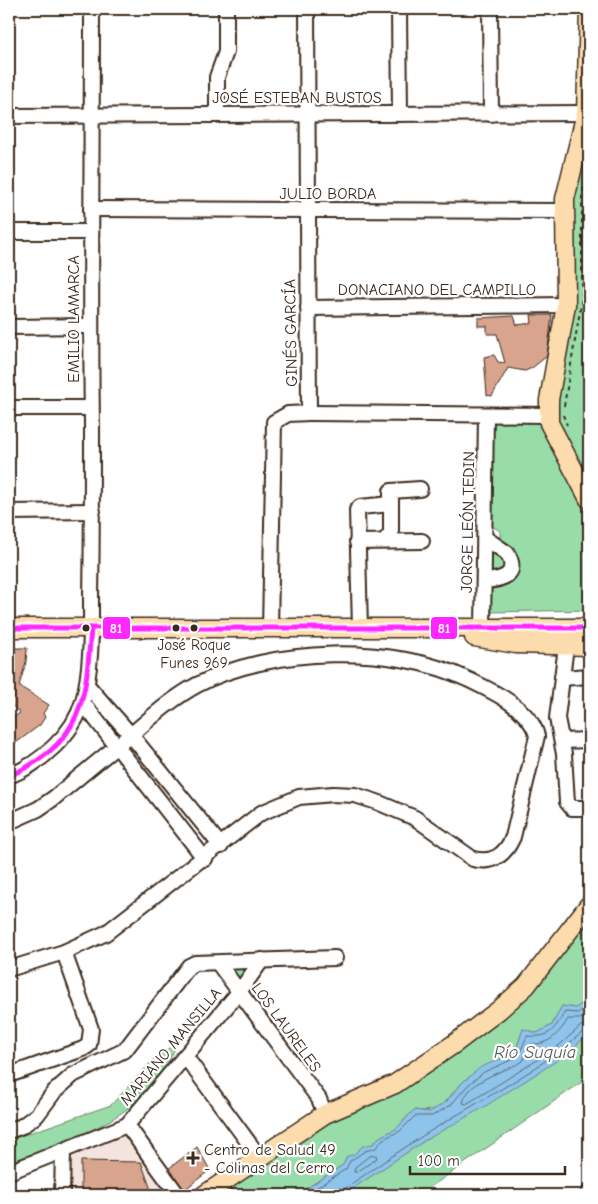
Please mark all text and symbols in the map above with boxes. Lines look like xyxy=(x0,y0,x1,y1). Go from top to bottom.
street label: JOSÉ ESTEBAN BUSTOS xyxy=(212,88,382,107)
street label: JULIO BORDA xyxy=(280,185,376,203)
street label: EMILIO LAMARCA xyxy=(65,255,83,383)
street label: GINÉS GARCÍA xyxy=(280,279,301,387)
street label: DONACIANO DEL CAMPILLO xyxy=(338,281,536,299)
street label: JORGE LEÓN TEDIN xyxy=(457,451,478,593)
line badge: 81 xyxy=(102,616,131,640)
line badge: 81 xyxy=(430,616,458,640)
text: 81 xyxy=(110,620,122,637)
text: 81 xyxy=(438,620,450,637)
unlabelled marker xyxy=(81,623,91,633)
unlabelled marker xyxy=(171,623,181,633)
marker: José Roque Funes 969 xyxy=(189,623,199,633)
place label: José Roque Funes 969 xyxy=(157,636,231,672)
street label: LOS LAURELES xyxy=(248,979,325,1076)
street label: MARIANO MANSILLA xyxy=(116,984,225,1109)
water label: Río Suquía xyxy=(494,1042,576,1063)
place label: Centro de Salud 49 - Colinas del Cerro xyxy=(204,1141,336,1177)
scale bar xyxy=(410,1144,566,1176)
marker: Centro de Salud 49 - Colinas del Cerro xyxy=(186,1151,200,1165)
text: 100 m xyxy=(418,1152,460,1170)

